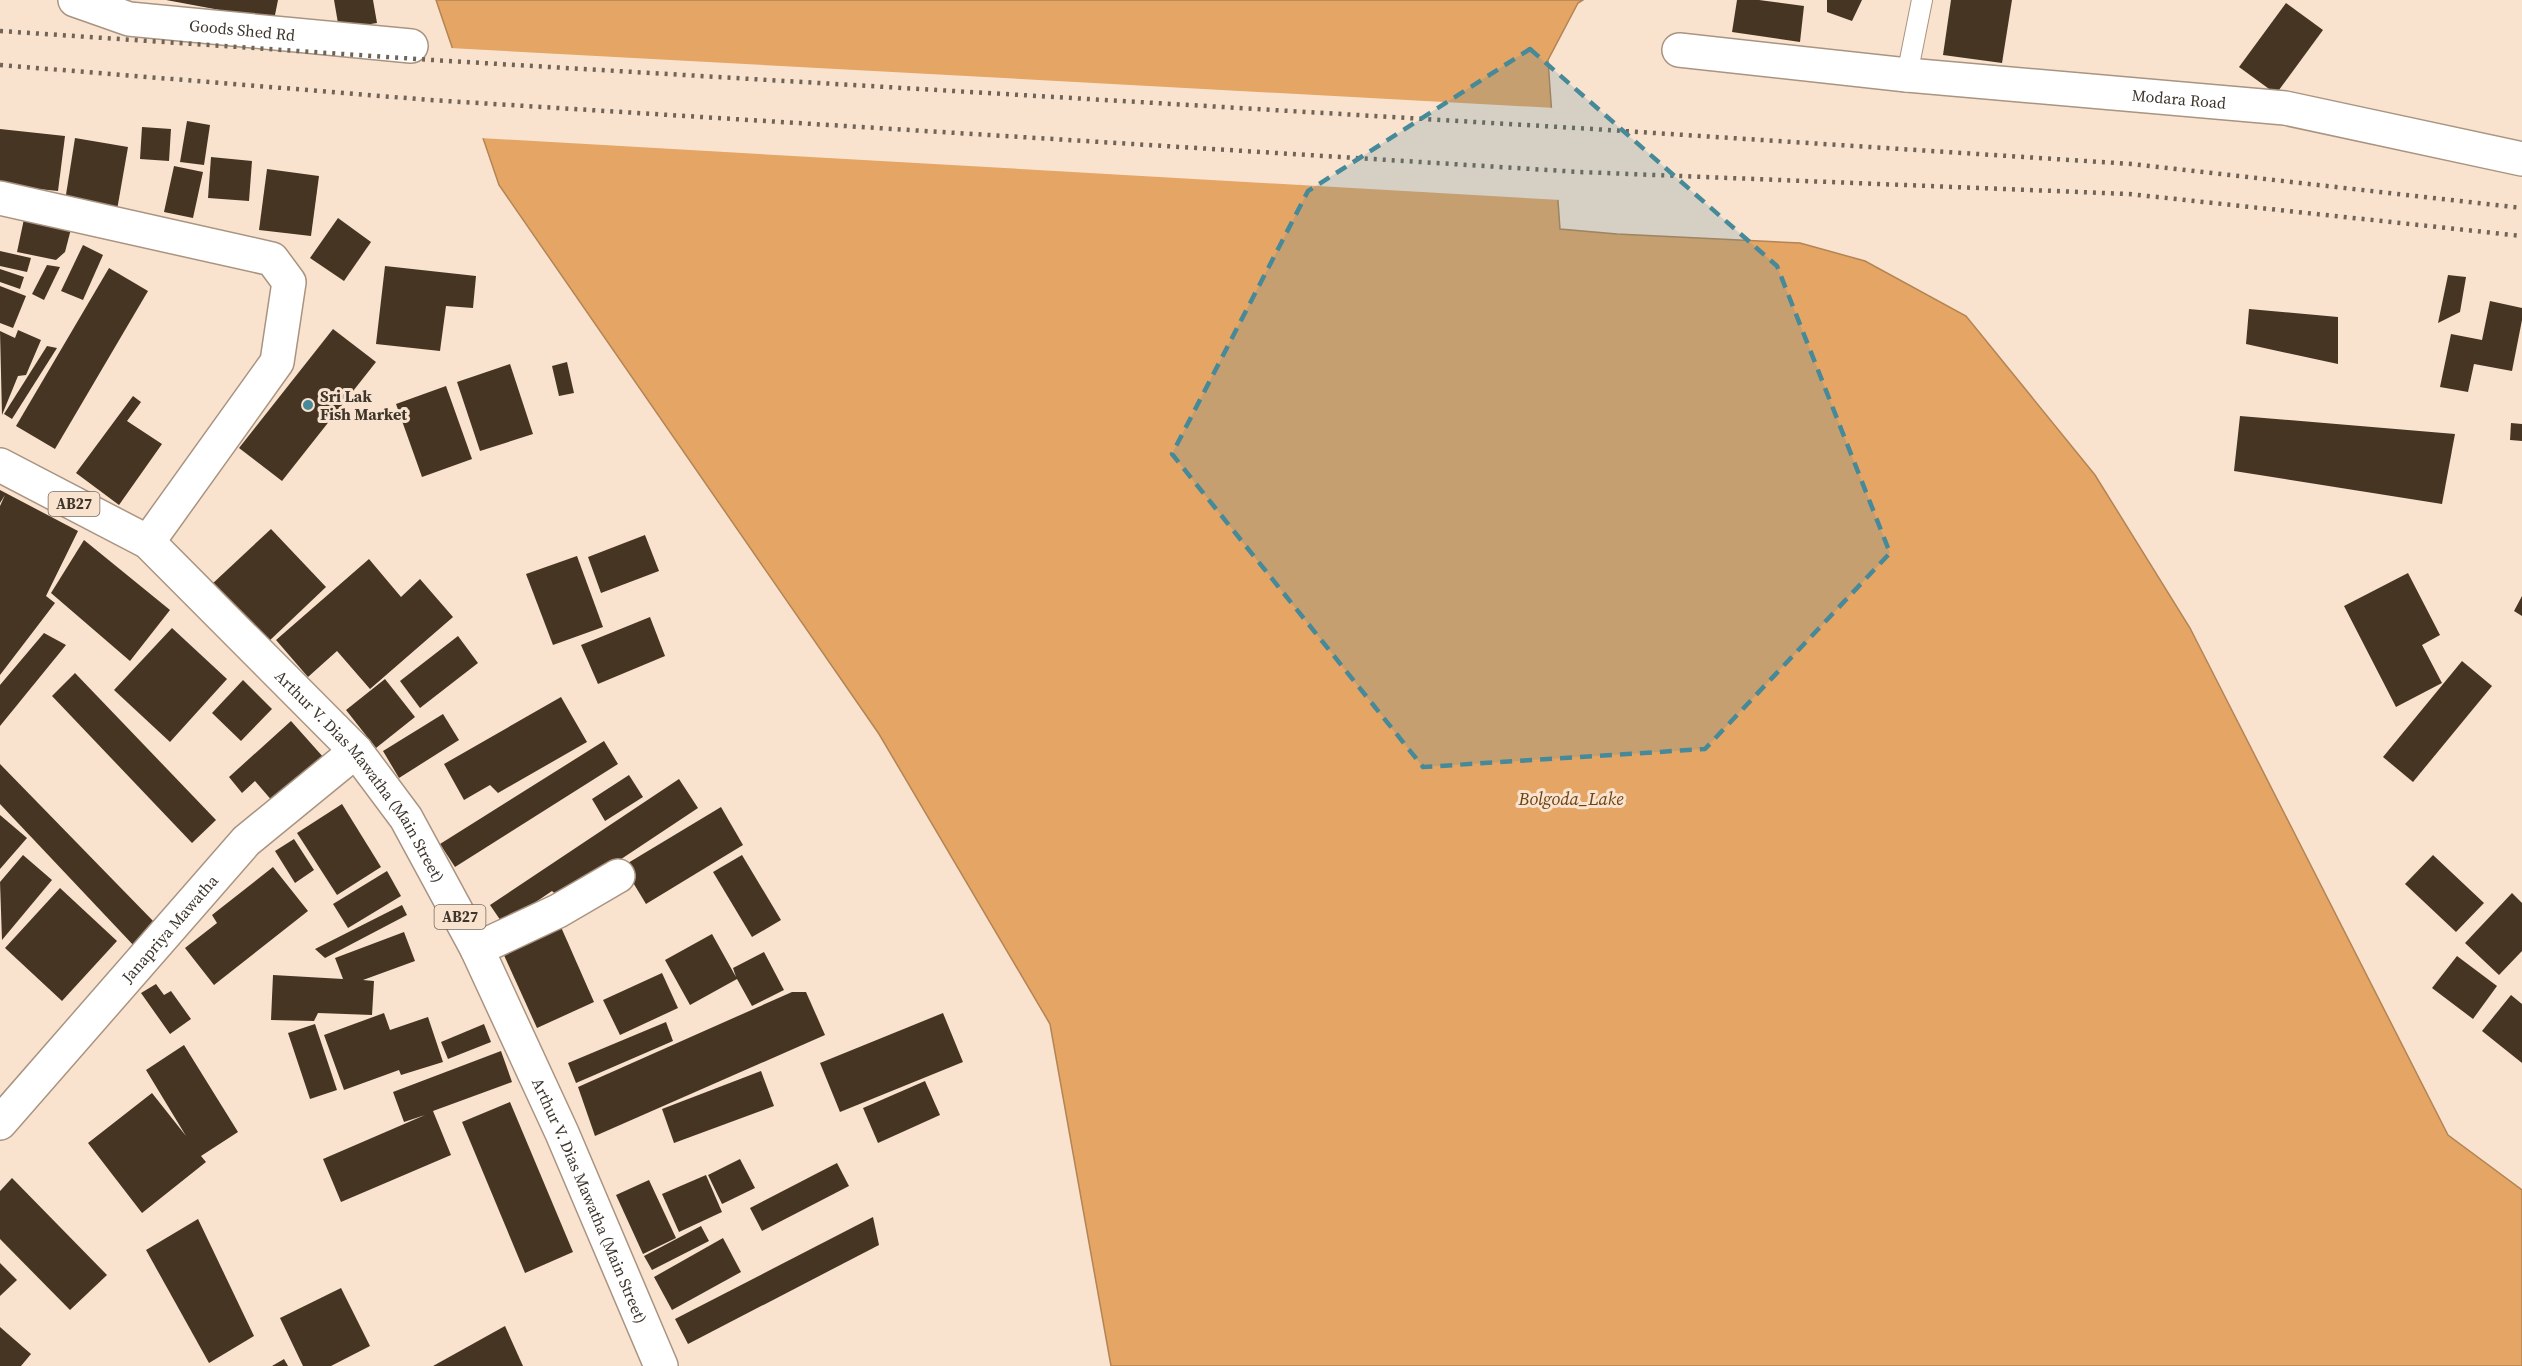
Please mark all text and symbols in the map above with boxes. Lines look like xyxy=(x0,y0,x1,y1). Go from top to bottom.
street label: Goods Shed Rd xyxy=(188,14,296,46)
street label: Modara Road xyxy=(2131,84,2227,114)
place label: Sri Lak Fish Market xyxy=(320,385,407,425)
marker: Sri Lak Fish Market xyxy=(301,398,315,412)
road number: AB27 xyxy=(48,492,100,516)
street label: Arthur V. Dias Mawatha (Main Street) xyxy=(270,665,450,886)
water label: Bolgoda_Lake xyxy=(1518,786,1624,811)
street label: Janapriya Mawatha xyxy=(116,869,223,988)
road number: AB27 xyxy=(434,905,486,929)
street label: Arthur V. Dias Mawatha (Main Street) xyxy=(527,1074,653,1327)

